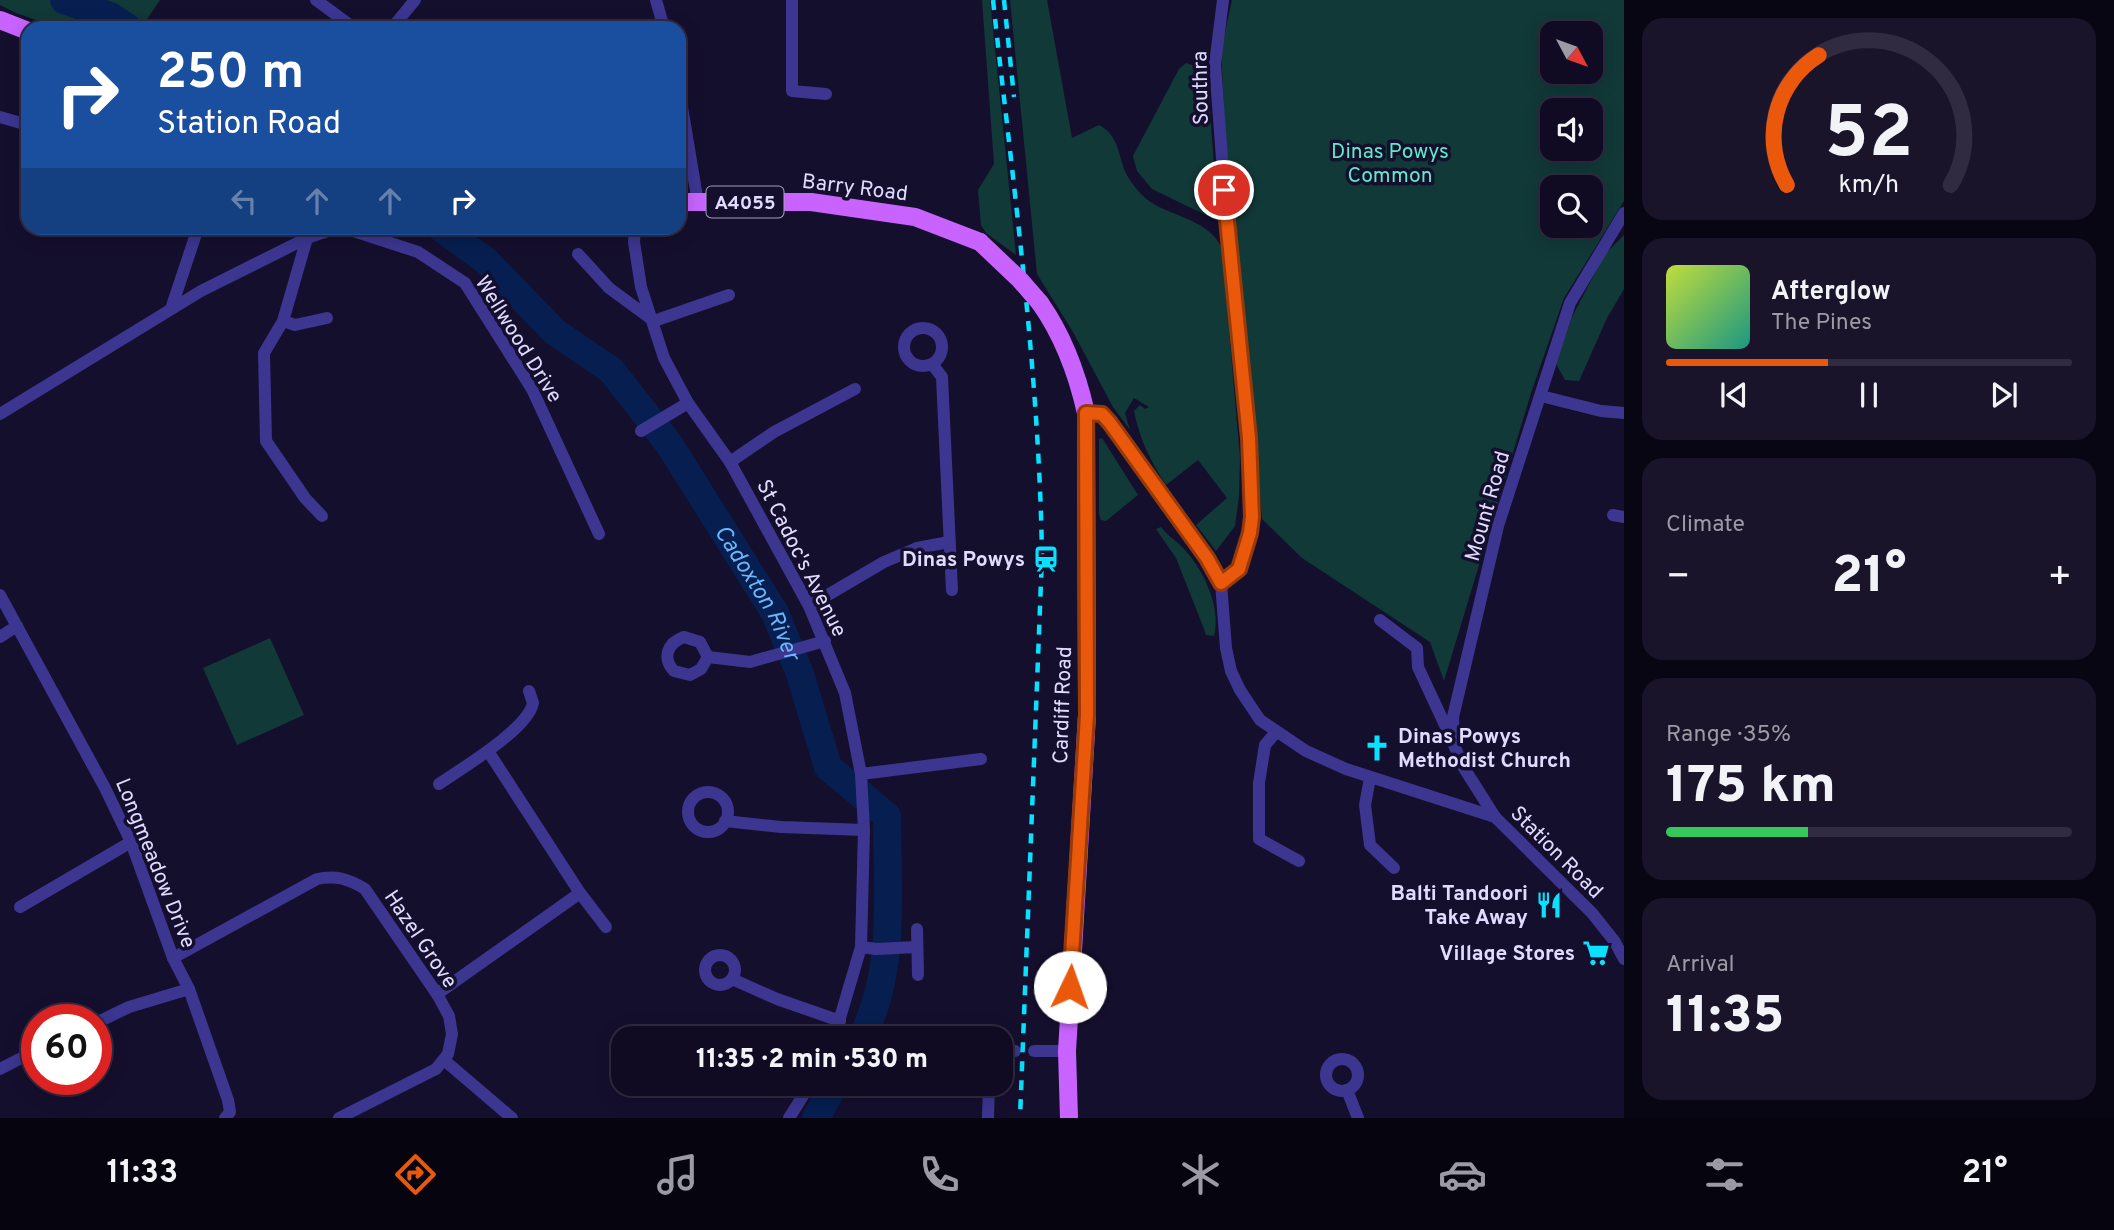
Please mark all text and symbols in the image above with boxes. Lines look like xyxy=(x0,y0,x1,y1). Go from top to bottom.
north arrow xyxy=(1540,21,1603,84)
map controls xyxy=(1540,21,1603,238)
text: 250 m xyxy=(157,44,304,106)
icon: right xyxy=(42,49,133,140)
street label: Southra xyxy=(1187,51,1216,125)
text: 52 xyxy=(1824,91,1914,183)
button: sound xyxy=(1540,98,1603,161)
text: Station Road xyxy=(157,105,341,145)
park label: Dinas Powys Common xyxy=(1331,139,1449,190)
pin xyxy=(1194,160,1254,220)
street label: Barry Road xyxy=(800,169,909,208)
text: km/h xyxy=(1839,170,1899,202)
icon: arrive xyxy=(1205,171,1243,209)
button: search xyxy=(1540,175,1603,238)
icon: left xyxy=(225,182,263,220)
icon: ahead xyxy=(298,182,336,220)
icon: ahead xyxy=(371,182,409,220)
icon: right xyxy=(444,182,482,220)
road number: A4055 xyxy=(706,186,784,218)
street label: Wellwood Drive xyxy=(468,271,568,408)
text: Afterglow xyxy=(1771,276,1891,309)
text: The Pines xyxy=(1771,309,1872,338)
icon: previous xyxy=(1715,376,1753,414)
icon: pause xyxy=(1850,376,1888,414)
icon: next xyxy=(1985,376,2023,414)
street label: Mount Road xyxy=(1460,448,1517,565)
street label: St Cadoc's Avenue xyxy=(749,475,852,642)
text: Climate xyxy=(1666,511,1745,540)
water label: Cadoxton River xyxy=(706,520,806,668)
station icon: Dinas Powys xyxy=(1031,544,1061,574)
text: 21° xyxy=(1832,545,1906,611)
place label: Dinas Powys xyxy=(902,547,1025,574)
text: − xyxy=(1666,554,1691,603)
text: + xyxy=(2047,554,2072,603)
street label: Cardiff Road xyxy=(1048,646,1079,764)
text: Range · 35% xyxy=(1666,721,1791,750)
place label: Dinas Powys Methodist Church xyxy=(1398,724,1571,775)
church icon: Dinas Powys Methodist Church xyxy=(1362,733,1392,763)
text: 175 km xyxy=(1666,755,1836,821)
street label: Longmeadow Drive xyxy=(108,775,201,953)
street label: Station Road xyxy=(1504,801,1608,905)
place label: Balti Tandoori Take Away xyxy=(1390,881,1528,932)
street label: Hazel Grove xyxy=(377,885,463,994)
restaurant icon: Balti Tandoori Take Away xyxy=(1534,890,1564,920)
supermarket icon: Village Stores xyxy=(1581,938,1611,968)
place label: Village Stores xyxy=(1439,941,1575,968)
position arrow xyxy=(1033,950,1107,1024)
text: Arrival xyxy=(1666,951,1735,980)
text: 11:35 xyxy=(1666,985,1784,1051)
speed limit sign: 60 xyxy=(21,1004,112,1095)
text: 11:35 · 2 min · 530 m xyxy=(696,1044,928,1077)
icon: directions xyxy=(391,1150,440,1199)
icon: music xyxy=(653,1150,702,1199)
icon: phone xyxy=(915,1150,964,1199)
icon: climate xyxy=(1176,1150,1225,1199)
icon: car xyxy=(1438,1150,1487,1199)
icon: filters xyxy=(1700,1150,1749,1199)
text: 11:33 xyxy=(106,1154,178,1194)
text: 21° xyxy=(1962,1154,2008,1194)

